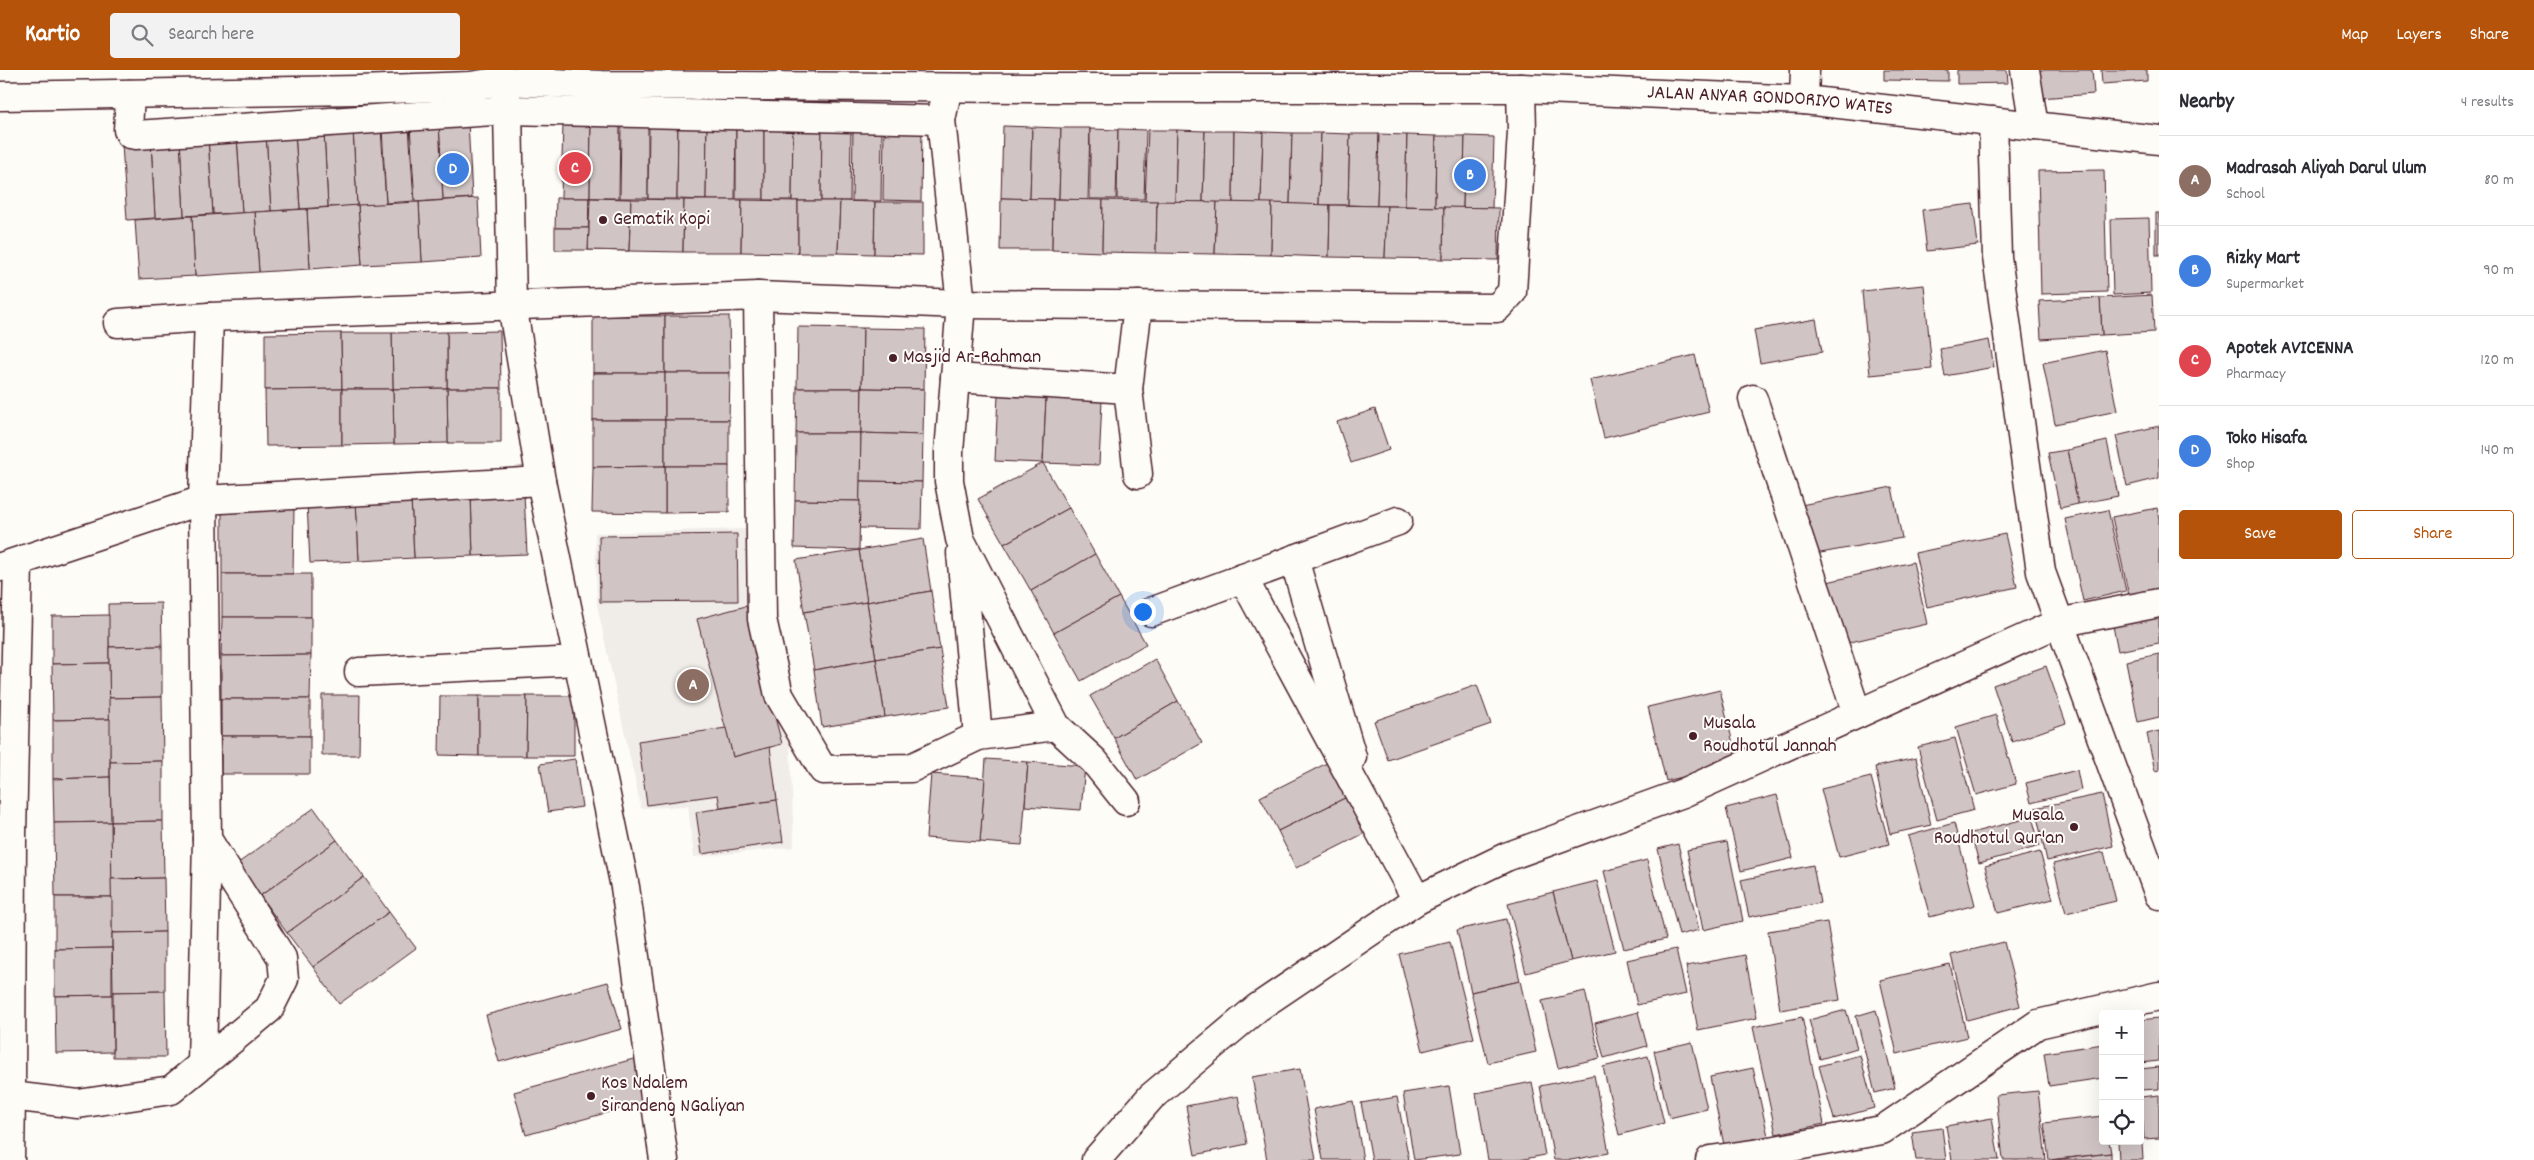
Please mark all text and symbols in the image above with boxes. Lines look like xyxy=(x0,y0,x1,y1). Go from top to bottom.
search box xyxy=(110,13,460,58)
text: Kartio xyxy=(25,18,80,52)
icon: search xyxy=(128,21,156,49)
text: Search here xyxy=(168,22,254,49)
text: Map xyxy=(2341,23,2368,48)
text: Layers xyxy=(2396,23,2442,48)
text: Share xyxy=(2470,23,2509,48)
street label: JALAN ANYAR GONDORIYO WATES xyxy=(1647,79,1894,124)
text: Nearby xyxy=(2179,88,2234,118)
text: 4 results xyxy=(2461,91,2514,114)
pin: C xyxy=(559,149,591,187)
pin: D xyxy=(437,150,469,188)
pin: B xyxy=(1454,156,1486,194)
text: Madrasah Aliyah Darul Ulum xyxy=(2226,156,2427,183)
text: A xyxy=(2191,169,2199,192)
text: 80 m xyxy=(2484,169,2514,192)
text: School xyxy=(2226,183,2265,206)
place label: Gematik Kopi xyxy=(613,206,710,234)
marker: Gematik Kopi xyxy=(597,214,609,226)
text: Rizky Mart xyxy=(2226,246,2300,273)
text: B xyxy=(2191,259,2199,282)
text: 90 m xyxy=(2483,259,2514,282)
text: Supermarket xyxy=(2226,273,2304,296)
text: Apotek AVICENNA xyxy=(2226,336,2354,363)
place label: Masjid Ar-Rahman xyxy=(903,344,1041,372)
text: C xyxy=(2191,349,2199,372)
text: 120 m xyxy=(2480,349,2514,372)
marker: Masjid Ar-Rahman xyxy=(887,352,899,364)
text: Pharmacy xyxy=(2226,363,2285,386)
text: Toko Hisafa xyxy=(2226,426,2307,453)
text: D xyxy=(2191,439,2199,462)
text: 140 m xyxy=(2480,439,2514,462)
text: Shop xyxy=(2226,453,2255,476)
button: Save xyxy=(2179,510,2342,559)
button: Share xyxy=(2352,510,2514,559)
your location xyxy=(1130,599,1156,625)
pin: A xyxy=(677,666,709,704)
place label: Musala Roudhotul Jannah xyxy=(1703,710,1837,761)
marker: Musala Roudhotul Jannah xyxy=(1687,730,1699,742)
place label: Musala Roudhotul Qur'an xyxy=(1934,802,2065,853)
marker: Musala Roudhotul Qur'an xyxy=(2068,821,2080,833)
map controls xyxy=(2099,1010,2144,1145)
button: + xyxy=(2099,1010,2144,1055)
button: − xyxy=(2099,1055,2144,1100)
place label: Kos Ndalem Sirandeng NGaliyan xyxy=(601,1070,745,1121)
marker: Kos Ndalem Sirandeng NGaliyan xyxy=(585,1090,597,1102)
button: locate xyxy=(2099,1100,2144,1145)

